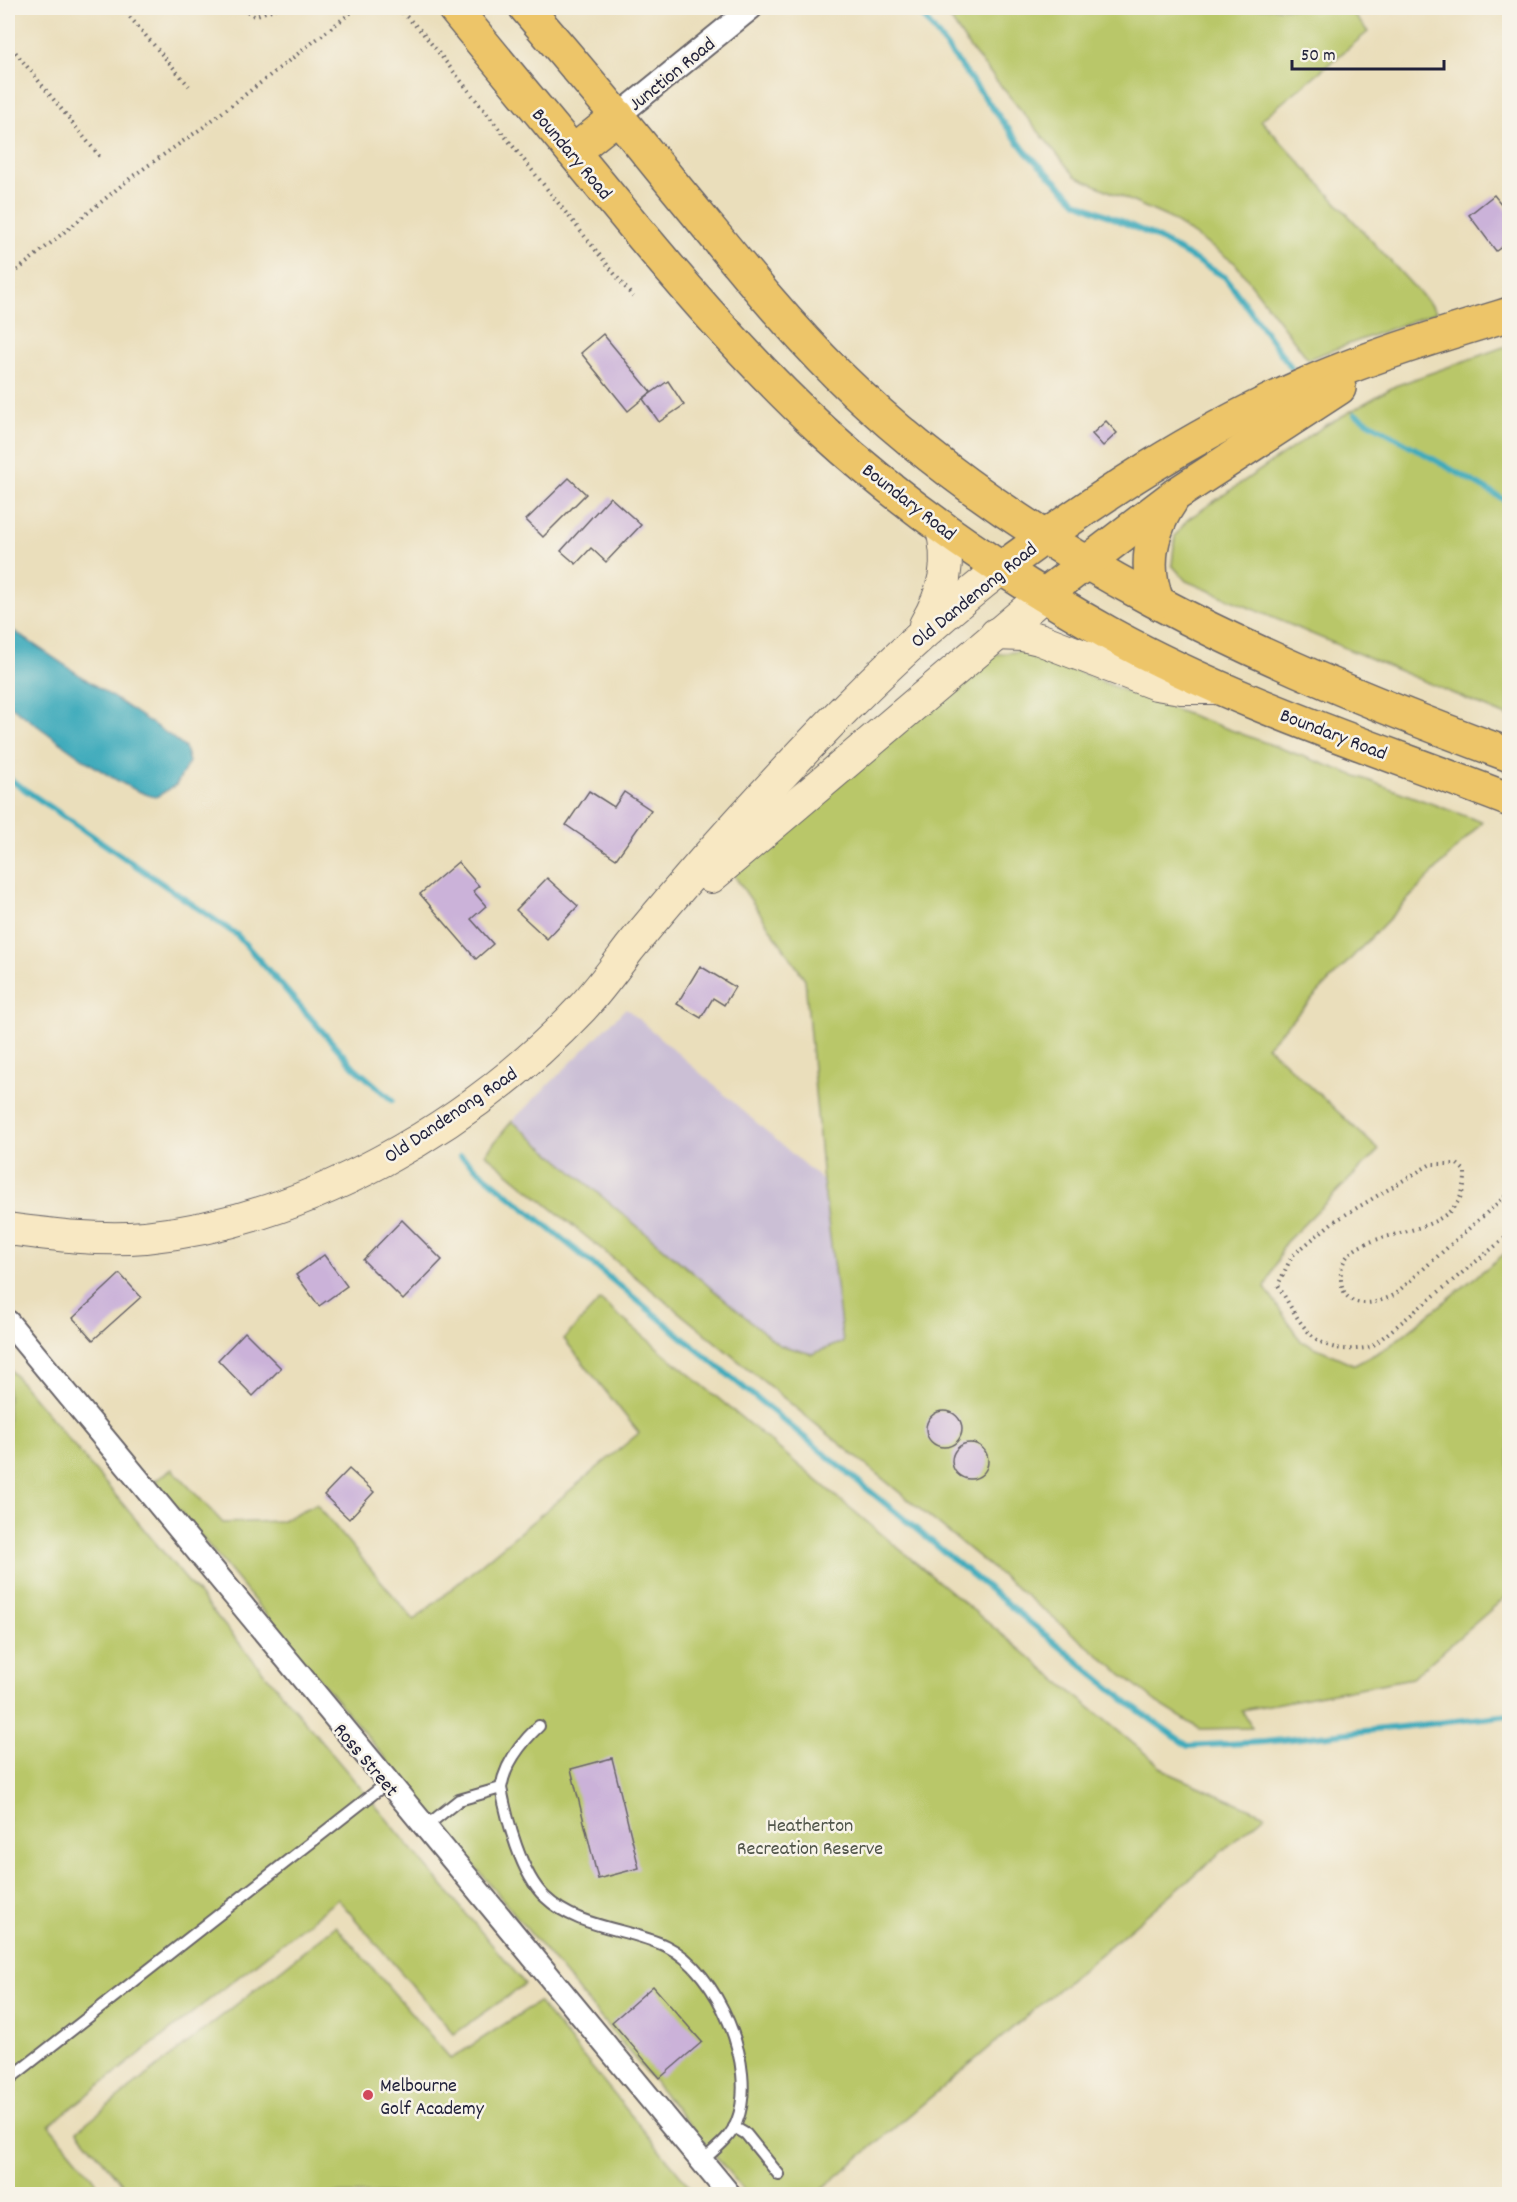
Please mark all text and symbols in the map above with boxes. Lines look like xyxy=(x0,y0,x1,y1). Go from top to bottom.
street label: Junction Road xyxy=(624,32,722,119)
scale bar xyxy=(1292,33,1444,71)
text: 50 m xyxy=(1301,44,1336,69)
street label: Boundary Road xyxy=(524,103,618,207)
street label: Boundary Road xyxy=(855,458,961,549)
street label: Old Dandenong Road xyxy=(906,537,1044,656)
street label: Boundary Road xyxy=(1275,703,1390,769)
street label: Old Dandenong Road xyxy=(379,1061,524,1172)
street label: Ross Street xyxy=(325,1718,404,1804)
park label: Heatherton Recreation Reserve xyxy=(737,1813,883,1864)
place label: Melbourne Golf Academy xyxy=(380,2073,485,2124)
marker: Melbourne Golf Academy xyxy=(361,2088,375,2102)

